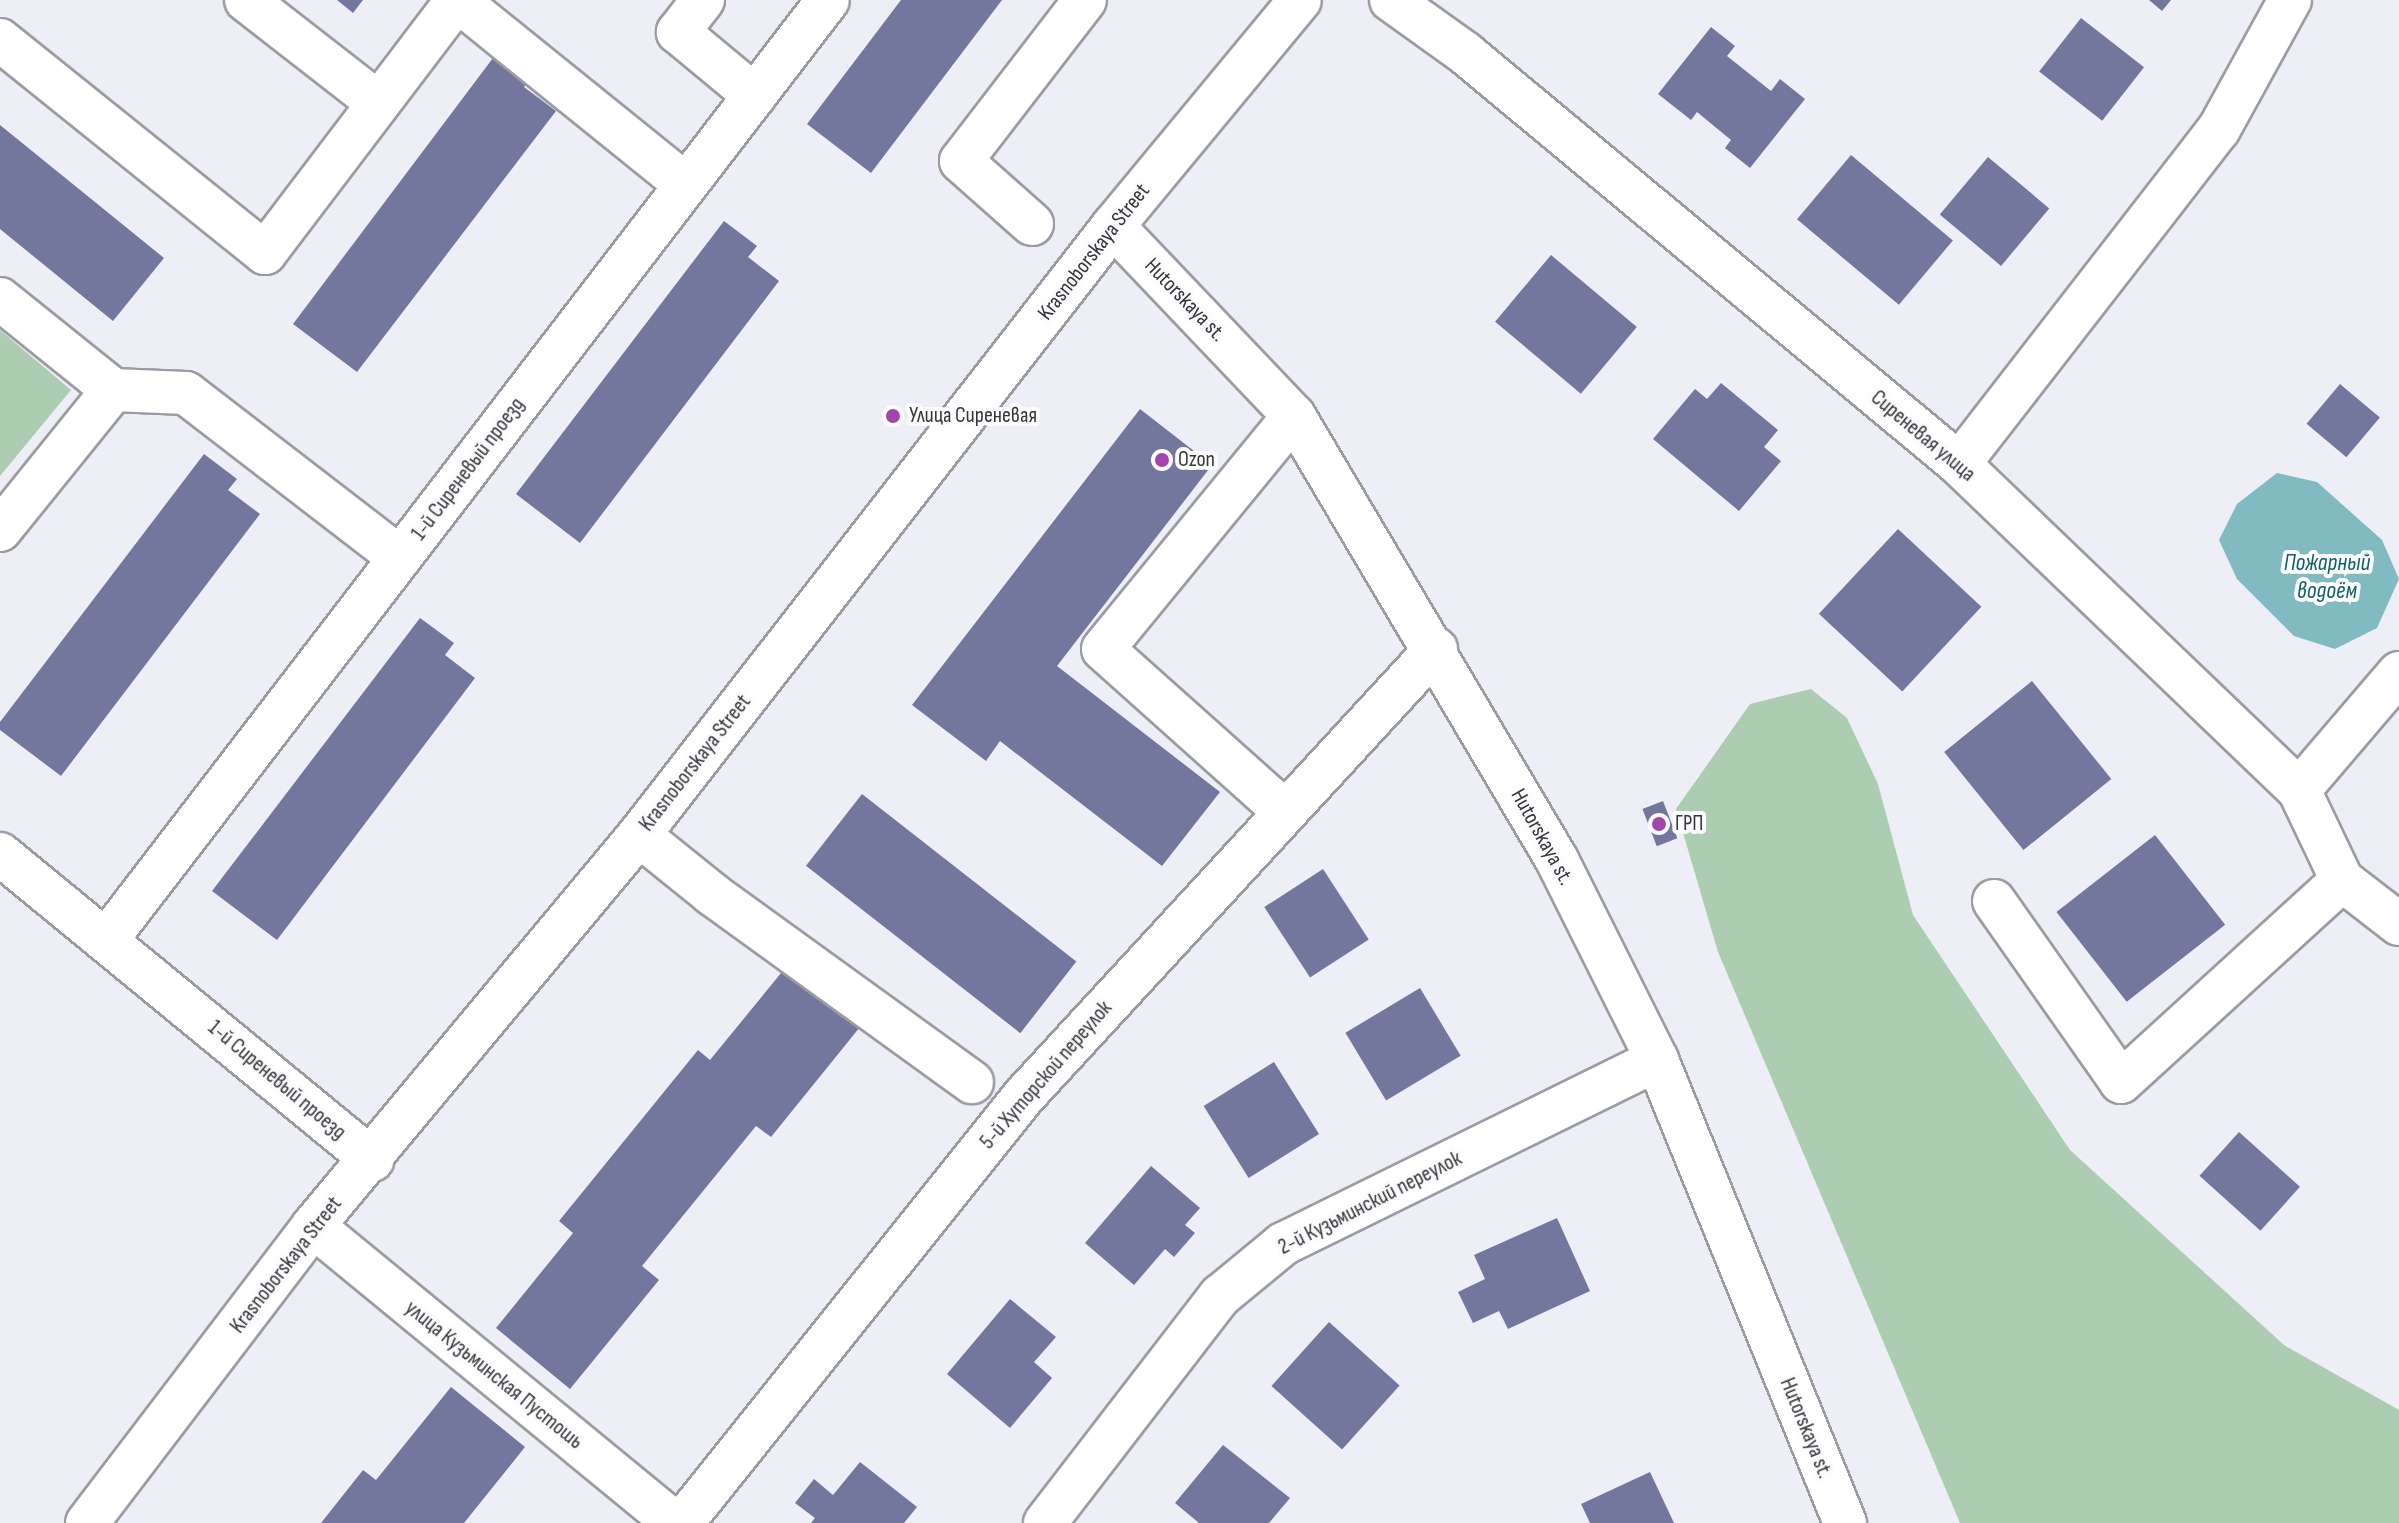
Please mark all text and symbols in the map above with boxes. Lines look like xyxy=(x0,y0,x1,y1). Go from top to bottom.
street label: Krasnoborskaya Street xyxy=(1032,178,1156,326)
street label: Hutorskaya st. xyxy=(1139,253,1231,347)
street label: Сиреневая улица xyxy=(1865,385,1981,487)
street label: 1-й Сиреневый проезд xyxy=(406,392,530,546)
place label: Улица Сиреневая xyxy=(909,403,1037,429)
marker: Улица Сиреневая xyxy=(884,407,902,425)
place label: Ozon xyxy=(1178,447,1215,473)
marker: Ozon xyxy=(1153,451,1171,469)
water label: Пожарный водоём xyxy=(2284,549,2370,605)
street label: Krasnoborskaya Street xyxy=(633,689,757,837)
street label: Hutorskaya st. xyxy=(1505,784,1579,890)
place label: ГРП xyxy=(1675,811,1703,837)
marker: ГРП xyxy=(1650,815,1668,833)
street label: 5-й Хуторской переулок xyxy=(974,995,1118,1155)
street label: 1-й Сиреневый проезд xyxy=(203,1015,351,1145)
street label: 2-й Кузьминский переулок xyxy=(1274,1145,1466,1261)
street label: Krasnoborskaya Street xyxy=(224,1191,348,1339)
street label: улица Кузьминская Пустошь xyxy=(400,1295,588,1455)
street label: Hutorskaya st. xyxy=(1774,1374,1838,1482)

